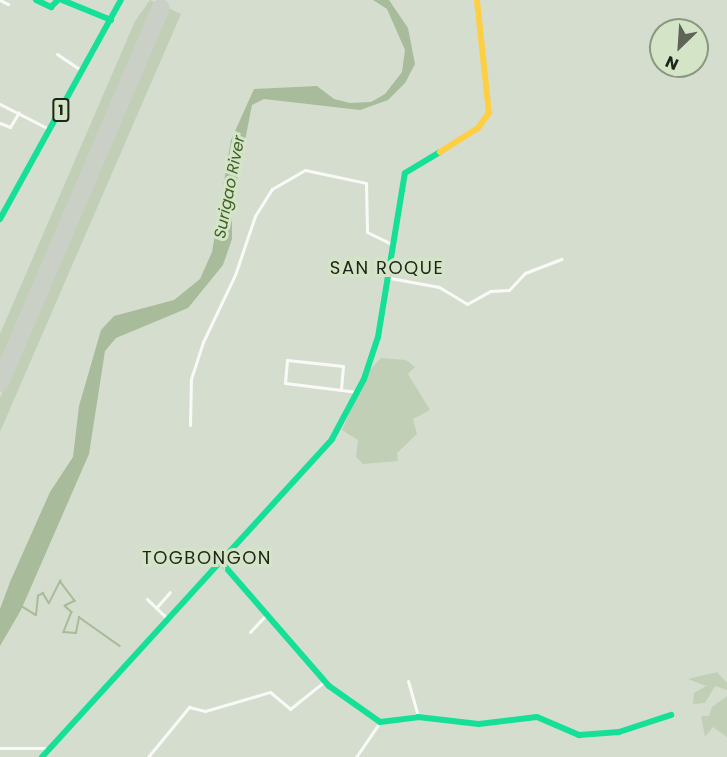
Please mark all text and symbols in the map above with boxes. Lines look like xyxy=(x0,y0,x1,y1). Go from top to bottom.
north arrow xyxy=(649,18,709,78)
text: N xyxy=(662,50,682,76)
road number: 1 xyxy=(52,99,70,121)
water label: Surigao River xyxy=(211,134,249,240)
district label: SAN ROQUE xyxy=(330,257,444,279)
district label: TOGBONGON xyxy=(142,547,272,569)

